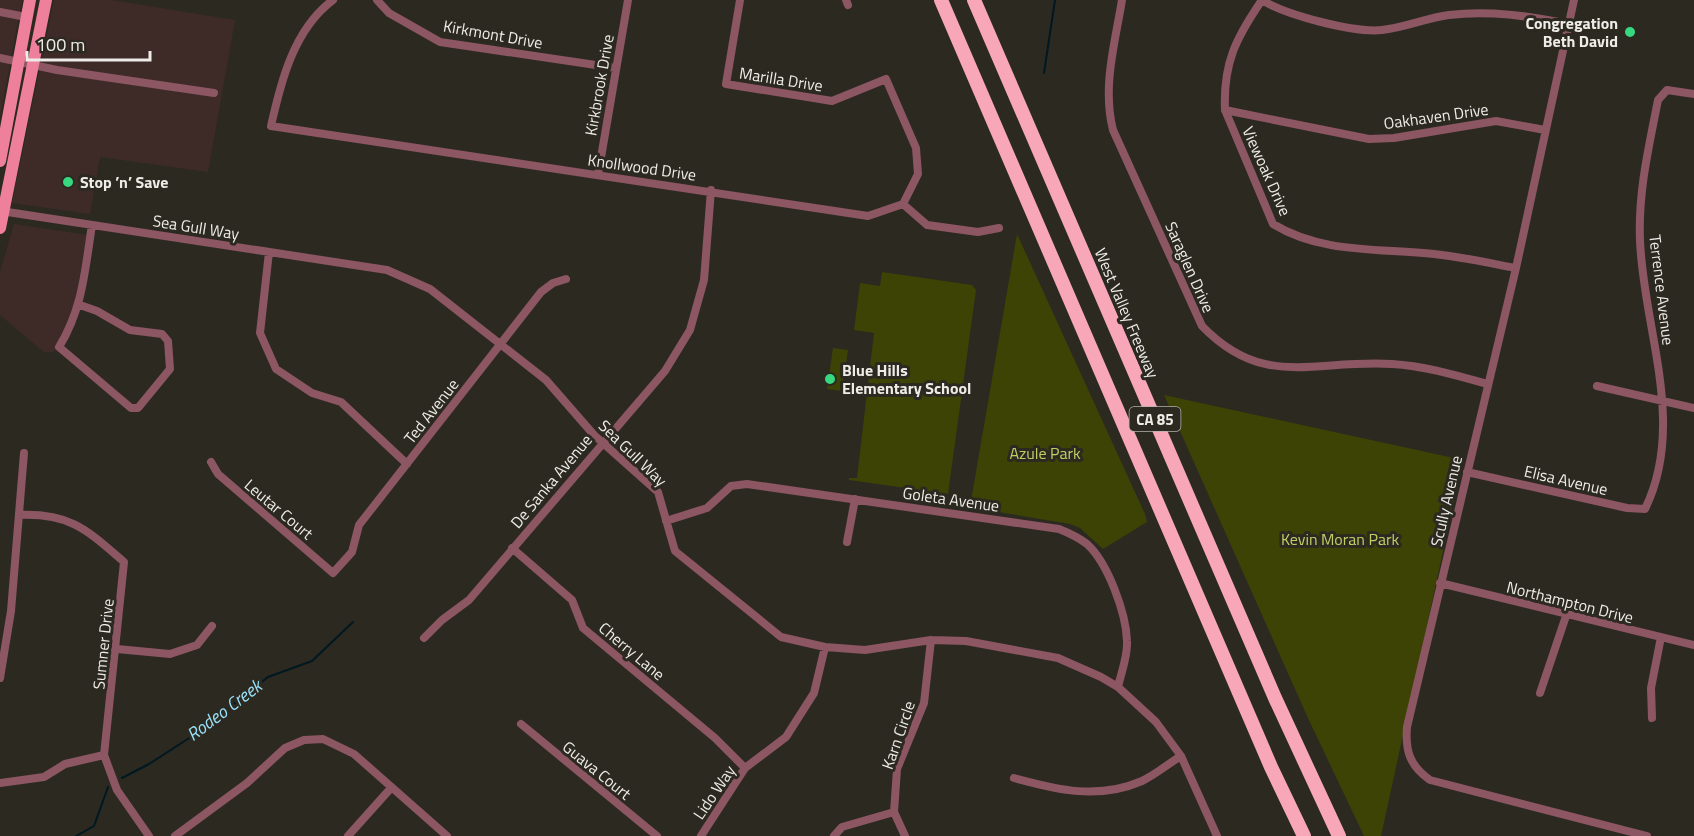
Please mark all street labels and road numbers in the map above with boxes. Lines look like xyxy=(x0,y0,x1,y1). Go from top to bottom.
street label: Kirkmont Drive xyxy=(442,13,544,55)
street label: Kirkbrook Drive xyxy=(578,32,620,138)
street label: Marilla Drive xyxy=(737,61,825,97)
street label: Oakhaven Drive xyxy=(1382,97,1490,135)
street label: Viewoak Drive xyxy=(1237,122,1297,220)
street label: Knollwood Drive xyxy=(586,147,698,187)
street label: Sea Gull Way xyxy=(151,208,241,246)
street label: Saraglen Drive xyxy=(1159,218,1221,316)
street label: Terrence Avenue xyxy=(1643,233,1681,347)
street label: West Valley Freeway xyxy=(1089,244,1165,382)
street label: Ted Avenue xyxy=(398,373,464,449)
road number: CA 85 xyxy=(1130,407,1180,431)
street label: Sea Gull Way xyxy=(593,414,673,492)
street label: De Sanka Avenue xyxy=(504,429,598,533)
street label: Scully Avenue xyxy=(1424,453,1468,549)
street label: Elisa Avenue xyxy=(1522,459,1610,501)
street label: Leutar Court xyxy=(239,473,319,545)
street label: Goleta Avenue xyxy=(901,480,1001,518)
street label: Northampton Drive xyxy=(1504,575,1636,629)
street label: Sumner Drive xyxy=(86,597,120,691)
street label: Cherry Lane xyxy=(594,616,670,686)
street label: Karn Circle xyxy=(875,697,921,773)
street label: Guava Court xyxy=(558,735,637,805)
street label: Lido Way xyxy=(687,760,741,824)

